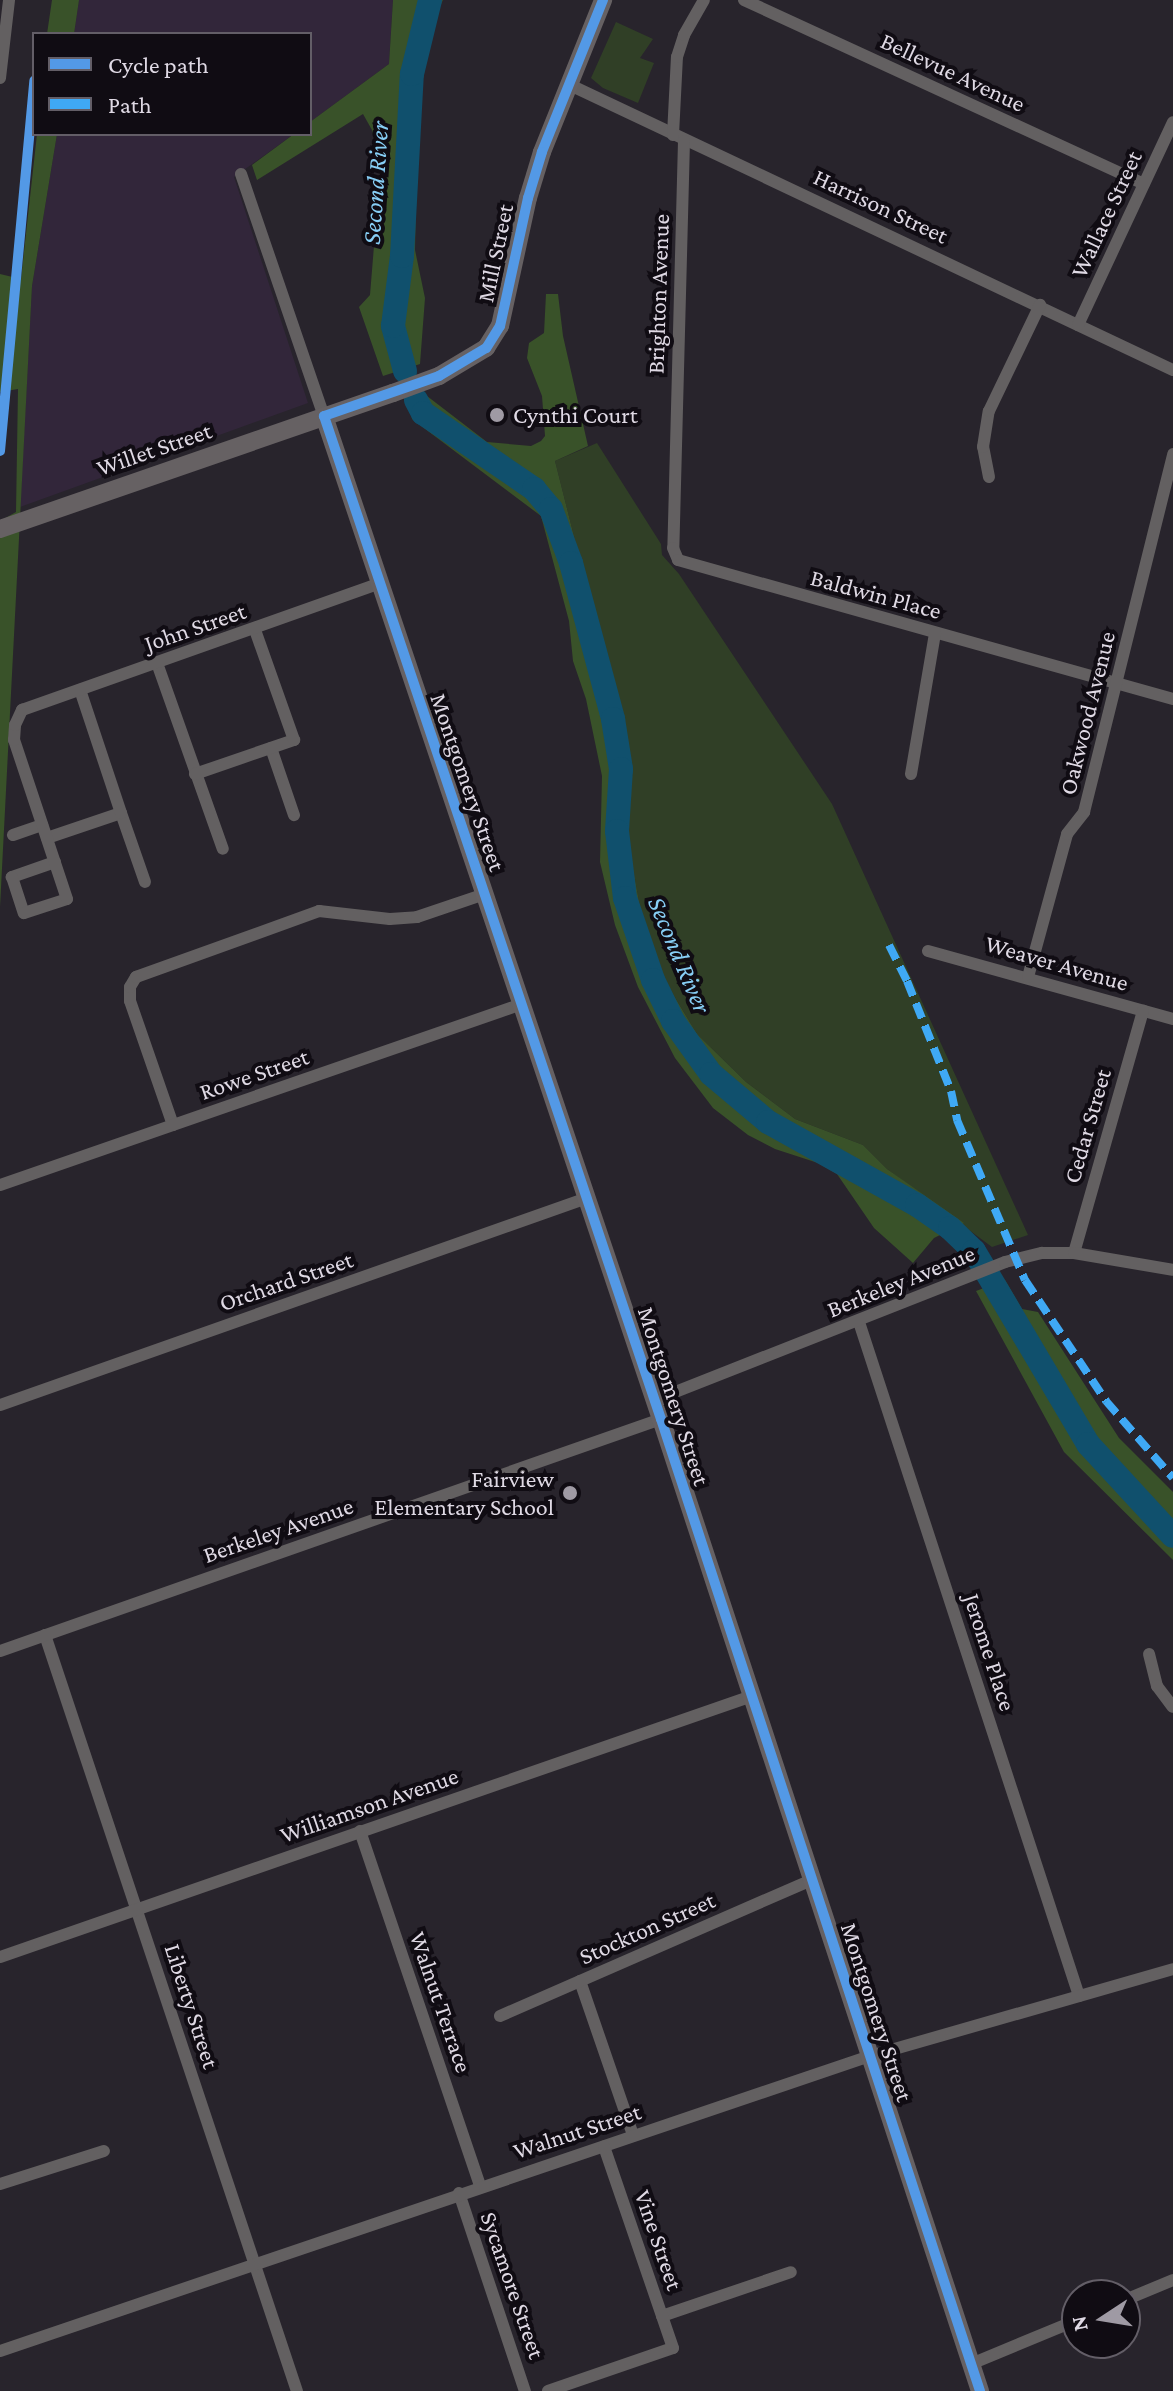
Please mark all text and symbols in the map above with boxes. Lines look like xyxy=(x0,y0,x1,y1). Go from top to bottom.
street label: Bellevue Avenue xyxy=(876,26,1030,118)
legend xyxy=(32,32,312,136)
text: Cycle path xyxy=(108,51,209,78)
text: Path xyxy=(108,91,152,118)
water label: Second River xyxy=(356,120,396,246)
street label: Wallace Street xyxy=(1064,146,1148,282)
street label: Harrison Street xyxy=(809,162,953,250)
street label: Mill Street xyxy=(471,201,519,305)
street label: Brighton Avenue xyxy=(641,213,675,375)
place label: Cynthi Court xyxy=(513,401,638,429)
marker: Cynthi Court xyxy=(488,406,506,424)
street label: Willet Street xyxy=(93,416,215,482)
street label: Baldwin Place xyxy=(807,563,945,625)
street label: John Street xyxy=(140,596,250,658)
street label: Oakwood Avenue xyxy=(1053,628,1121,798)
street label: Montgomery Street xyxy=(424,689,512,875)
water label: Second River xyxy=(641,892,717,1018)
street label: Weaver Avenue xyxy=(982,929,1132,997)
street label: Rowe Street xyxy=(196,1042,312,1106)
street label: Cedar Street xyxy=(1057,1066,1117,1186)
street label: Berkeley Avenue xyxy=(823,1238,979,1324)
street label: Orchard Street xyxy=(215,1245,357,1317)
street label: Montgomery Street xyxy=(632,1303,716,1489)
place label: Fairview Elementary School xyxy=(374,1465,554,1521)
marker: Fairview Elementary School xyxy=(561,1484,579,1502)
street label: Berkeley Avenue xyxy=(199,1491,357,1569)
street label: Jerome Place xyxy=(957,1590,1023,1714)
street label: Williamson Avenue xyxy=(276,1761,462,1849)
street label: Stockton Street xyxy=(575,1885,719,1971)
street label: Montgomery Street xyxy=(835,1919,919,2105)
street label: Walnut Terrace xyxy=(403,1928,479,2076)
street label: Liberty Street xyxy=(158,1940,226,2072)
street label: Walnut Street xyxy=(509,2097,645,2165)
street label: Vine Street xyxy=(628,2186,690,2294)
street label: Sycamore Street xyxy=(474,2208,552,2362)
north arrow xyxy=(1061,2279,1141,2359)
text: N xyxy=(1065,2314,1093,2334)

